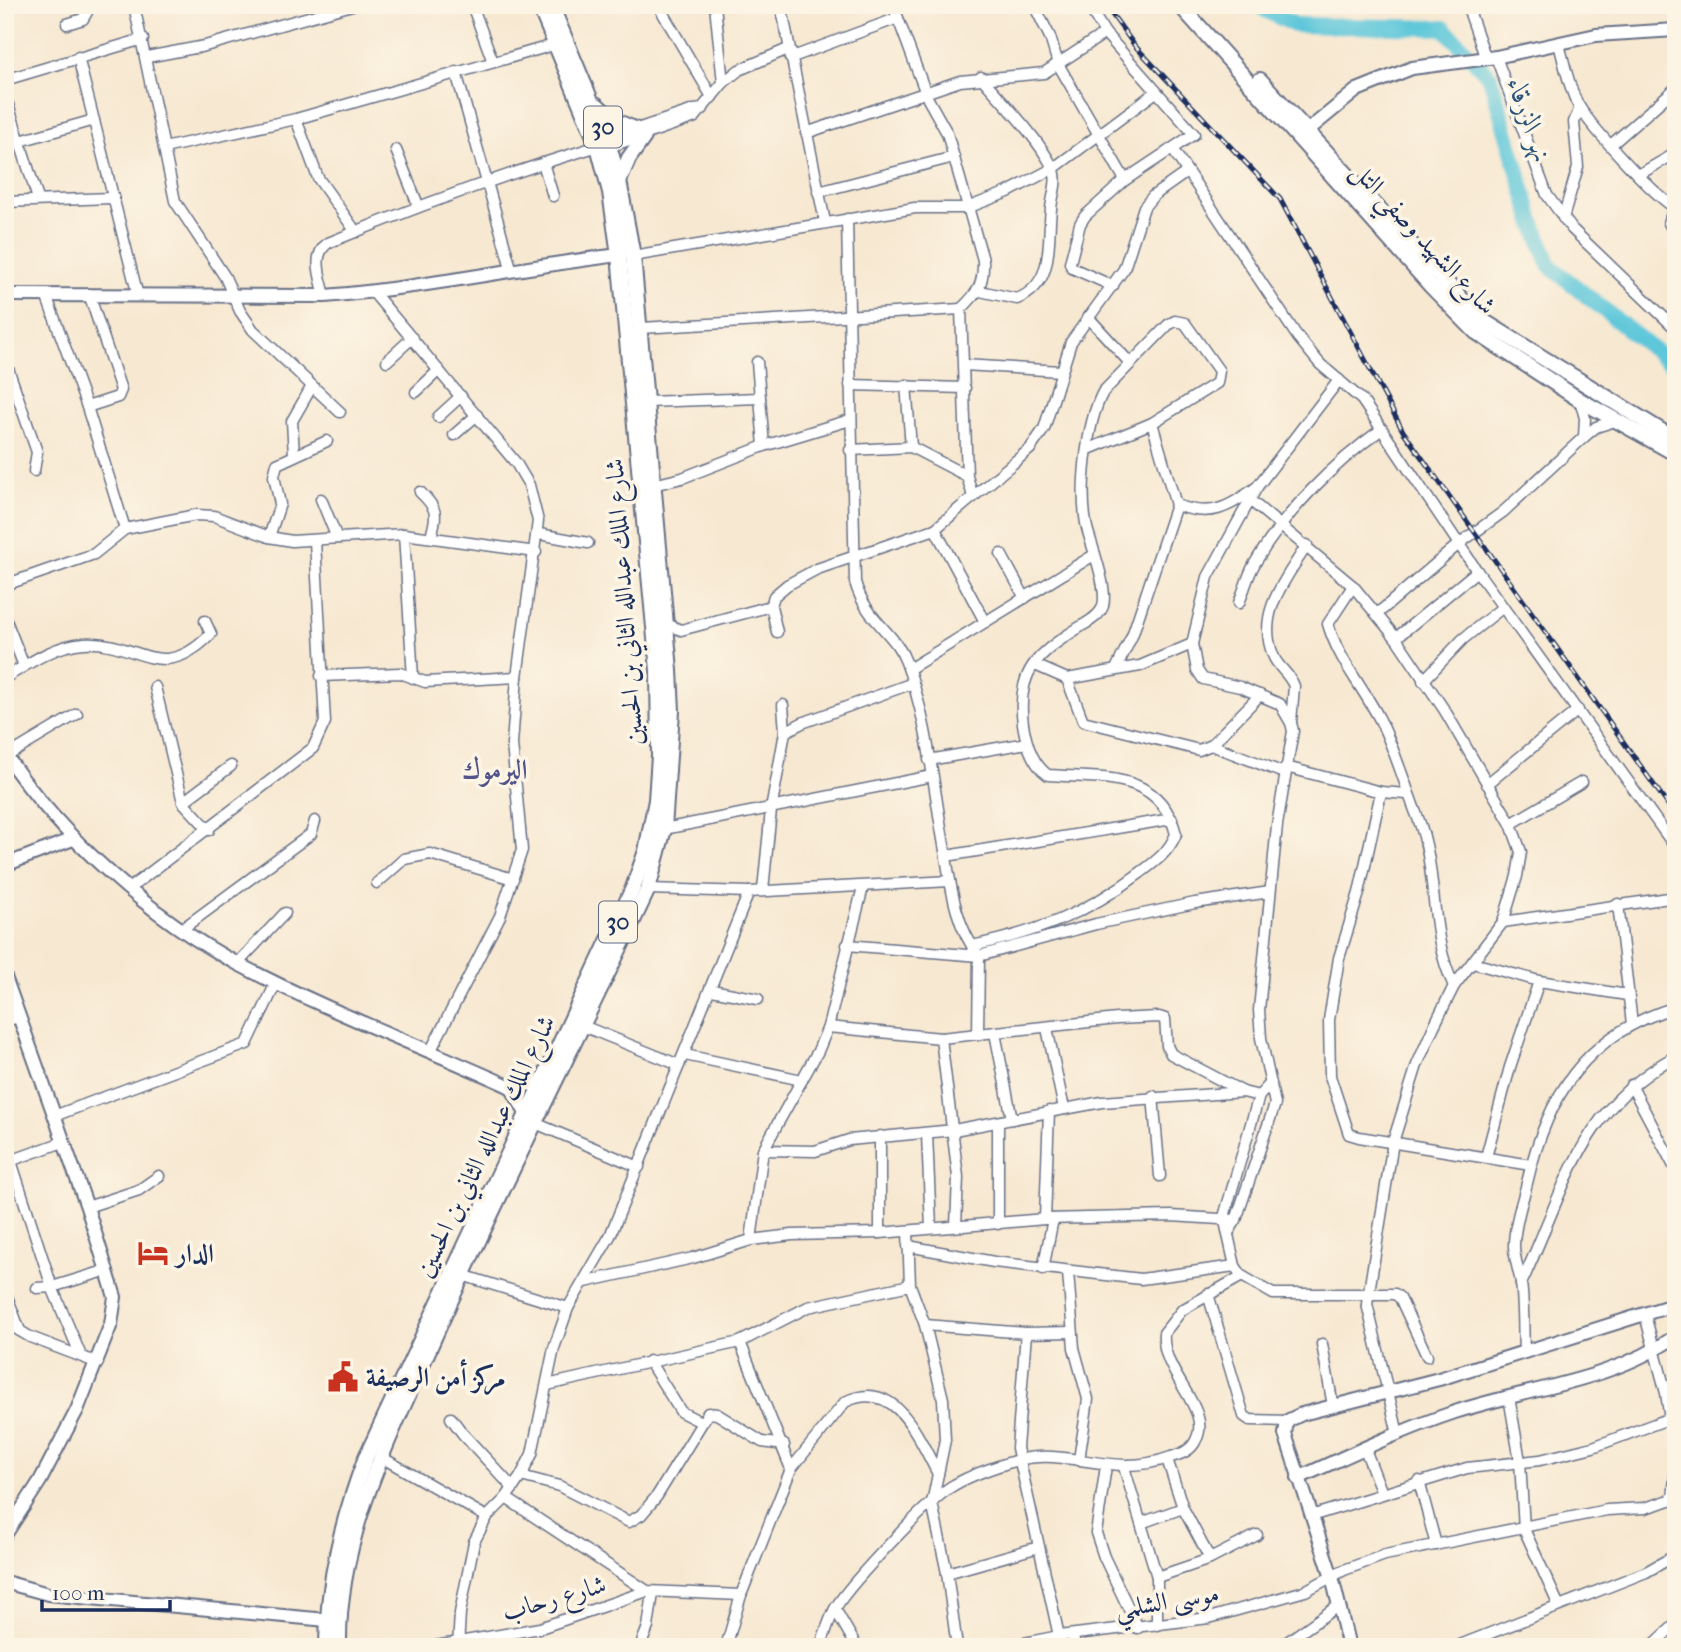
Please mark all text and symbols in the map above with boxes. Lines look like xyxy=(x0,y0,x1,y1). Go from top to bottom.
water label: نهر الزرقاء xyxy=(1498,73,1560,167)
road number: 30 xyxy=(584,106,622,148)
street label: شارع الشهيد وصفي التل xyxy=(1338,155,1503,328)
street label: شارع الملك عبدالله الثاني بن الحسين xyxy=(599,457,655,746)
district label: اليرموك xyxy=(462,753,528,787)
road number: 30 xyxy=(599,902,637,942)
street label: شارع الملك عبدالله الثاني بن الحسين xyxy=(408,1010,567,1285)
hotel icon: الدار xyxy=(136,1236,170,1270)
place label: الدار xyxy=(173,1238,214,1269)
place label: مركز أمن الرصيفة xyxy=(366,1359,505,1396)
public building icon: مركز أمن الرصيفة xyxy=(326,1360,360,1394)
scale bar xyxy=(42,1568,170,1612)
street label: شارع رحاب xyxy=(498,1568,611,1633)
street label: موسى الشلمي xyxy=(1113,1577,1223,1633)
text: 100 m xyxy=(52,1581,105,1605)

